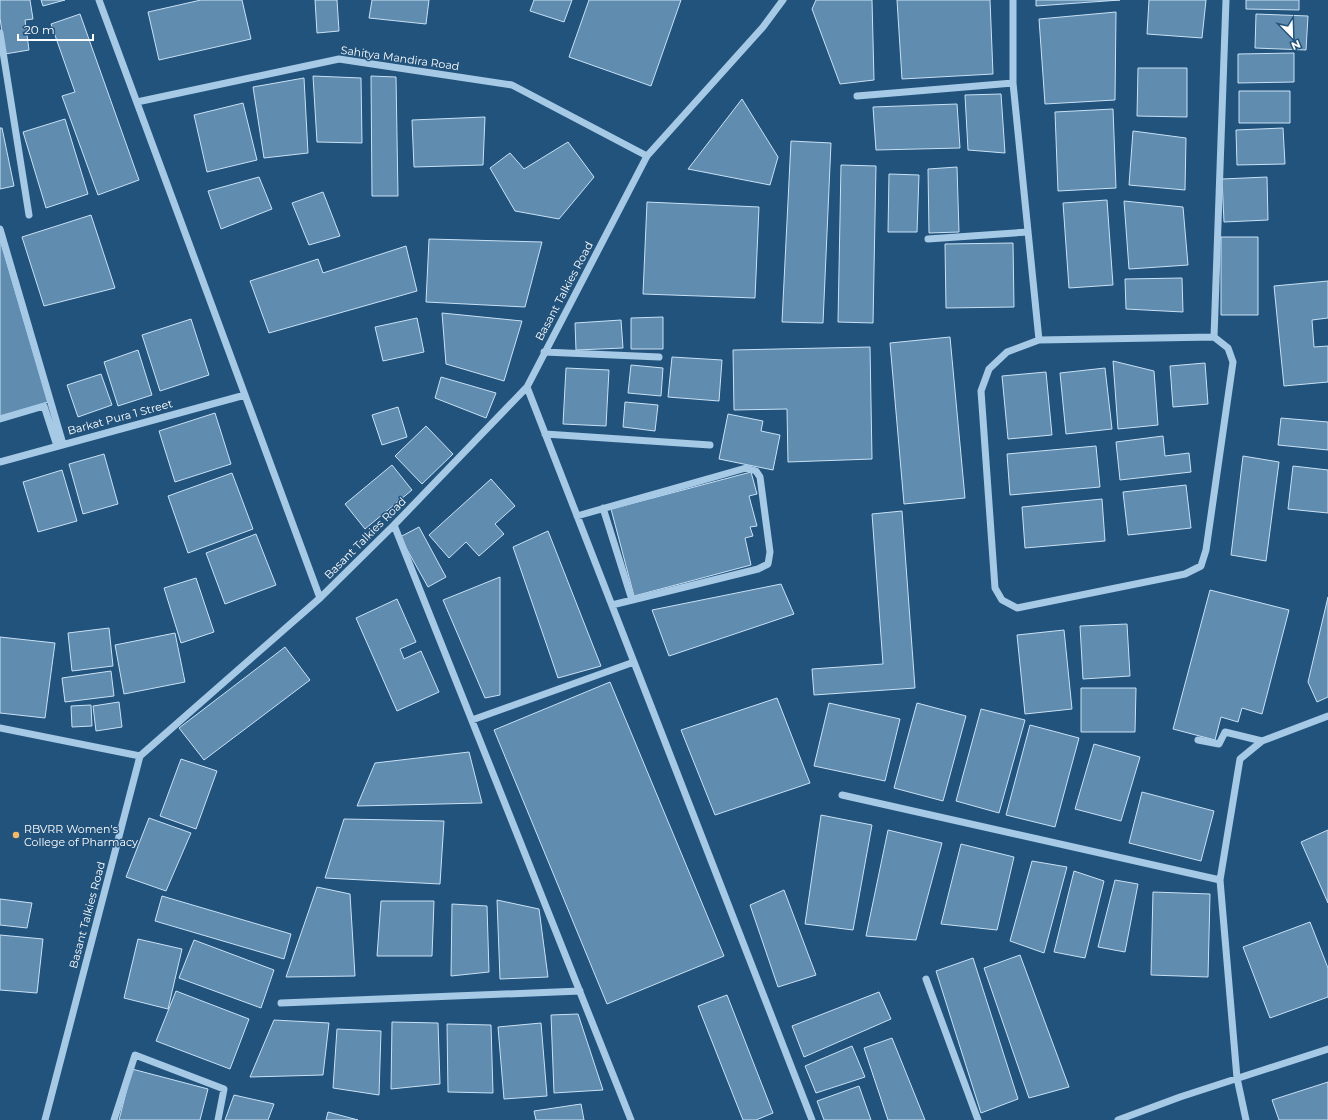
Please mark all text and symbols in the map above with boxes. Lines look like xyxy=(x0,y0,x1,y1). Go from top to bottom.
scale bar xyxy=(18,16,93,42)
north arrow xyxy=(1272,16,1312,56)
text: 20 m xyxy=(24,22,55,37)
text: N xyxy=(1289,37,1303,53)
street label: Sahitya Mandira Road xyxy=(340,43,460,73)
street label: Basant Talkies Road xyxy=(532,239,596,343)
street label: Barkat Pura 1 Street xyxy=(66,396,175,438)
street label: Basant Talkies Road xyxy=(321,494,409,582)
place label: RBVRR Women's College of Pharmacy xyxy=(24,822,138,849)
marker: RBVRR Women's College of Pharmacy xyxy=(11,830,21,840)
street label: Basant Talkies Road xyxy=(66,860,108,970)

